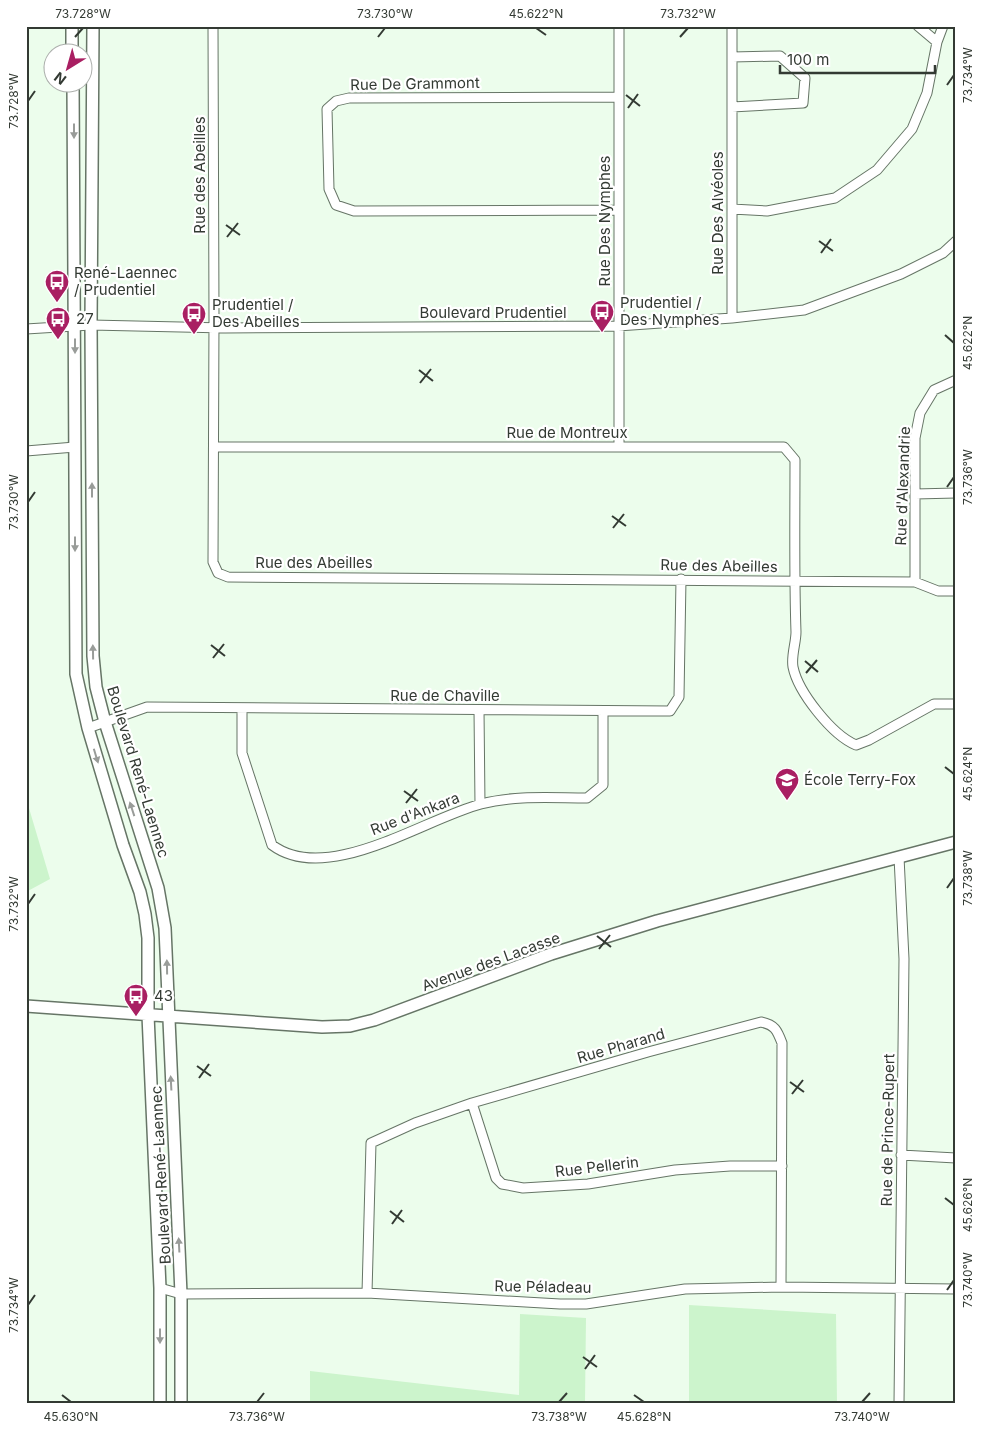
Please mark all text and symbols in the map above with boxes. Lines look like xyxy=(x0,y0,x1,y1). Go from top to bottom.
text: 73.728°W xyxy=(55,6,111,21)
text: 73.730°W xyxy=(357,6,413,21)
text: 45.622°N xyxy=(509,6,563,21)
text: 73.732°W xyxy=(660,6,716,21)
north arrow xyxy=(42,42,92,92)
scale bar xyxy=(780,42,934,74)
text: 73.734°W xyxy=(960,47,975,103)
text: 100 m xyxy=(787,50,829,69)
text: N xyxy=(50,69,69,89)
text: 73.728°W xyxy=(6,73,21,129)
street label: Rue De Grammont xyxy=(350,73,480,94)
street label: Rue des Abeilles xyxy=(190,116,209,234)
one-way arrow xyxy=(70,123,78,139)
street label: Rue Des Alvéoles xyxy=(708,151,727,275)
street label: Rue Des Nymphes xyxy=(595,155,614,286)
place label: René-Laennec / Prudentiel xyxy=(74,263,177,299)
bus stop icon: René-Laennec / Prudentiel xyxy=(44,269,70,303)
place label: Prudentiel / Des Nymphes xyxy=(620,293,719,329)
place label: Prudentiel / Des Abeilles xyxy=(212,295,300,331)
bus stop icon: Prudentiel / Des Nymphes xyxy=(589,299,615,333)
bus stop icon: Prudentiel / Des Abeilles xyxy=(181,301,207,335)
street label: Boulevard Prudentiel xyxy=(419,303,567,322)
bus stop icon: 27 xyxy=(45,306,71,340)
place label: 27 xyxy=(76,309,94,328)
text: 45.622°N xyxy=(960,316,975,370)
one-way arrow xyxy=(71,338,79,354)
street label: Rue de Montreux xyxy=(506,423,628,442)
street label: Rue d'Alexandrie xyxy=(891,426,914,546)
text: 73.736°W xyxy=(960,449,975,505)
text: 73.730°W xyxy=(6,474,21,530)
one-way arrow xyxy=(88,482,96,498)
one-way arrow xyxy=(71,536,79,552)
street label: Rue des Abeilles xyxy=(255,553,373,572)
street label: Rue des Abeilles xyxy=(660,555,778,576)
one-way arrow xyxy=(89,644,97,660)
street label: Boulevard René-Laennec xyxy=(103,684,174,860)
street label: Rue de Chaville xyxy=(390,686,500,705)
text: 45.624°N xyxy=(960,747,975,801)
one-way arrow xyxy=(93,749,101,764)
school or university icon: École Terry-Fox xyxy=(774,767,800,801)
place label: École Terry-Fox xyxy=(804,770,916,789)
street label: Rue d'Ankara xyxy=(368,788,462,839)
one-way arrow xyxy=(128,802,135,817)
text: 73.738°W xyxy=(960,850,975,906)
text: 73.732°W xyxy=(6,876,21,932)
street label: Avenue des Lacasse xyxy=(419,928,562,995)
one-way arrow xyxy=(163,959,171,975)
bus stop icon: 43 xyxy=(123,983,149,1017)
place label: 43 xyxy=(154,986,173,1005)
street label: Rue Pharand xyxy=(575,1024,667,1067)
street label: Rue de Prince-Rupert xyxy=(877,1053,898,1207)
one-way arrow xyxy=(167,1075,175,1091)
street label: Boulevard René-Laennec xyxy=(146,1085,175,1265)
street label: Rue Pellerin xyxy=(554,1152,640,1181)
text: 45.626°N xyxy=(960,1178,975,1232)
one-way arrow xyxy=(174,1237,182,1253)
text: 73.740°W xyxy=(960,1252,975,1308)
street label: Rue Péladeau xyxy=(494,1276,592,1297)
text: 73.734°W xyxy=(6,1277,21,1333)
one-way arrow xyxy=(156,1329,164,1345)
text: 45.630°N xyxy=(44,1409,98,1424)
text: 73.736°W xyxy=(229,1409,285,1424)
text: 73.738°W xyxy=(531,1409,587,1424)
text: 45.628°N xyxy=(617,1409,671,1424)
text: 73.740°W xyxy=(834,1409,890,1424)

